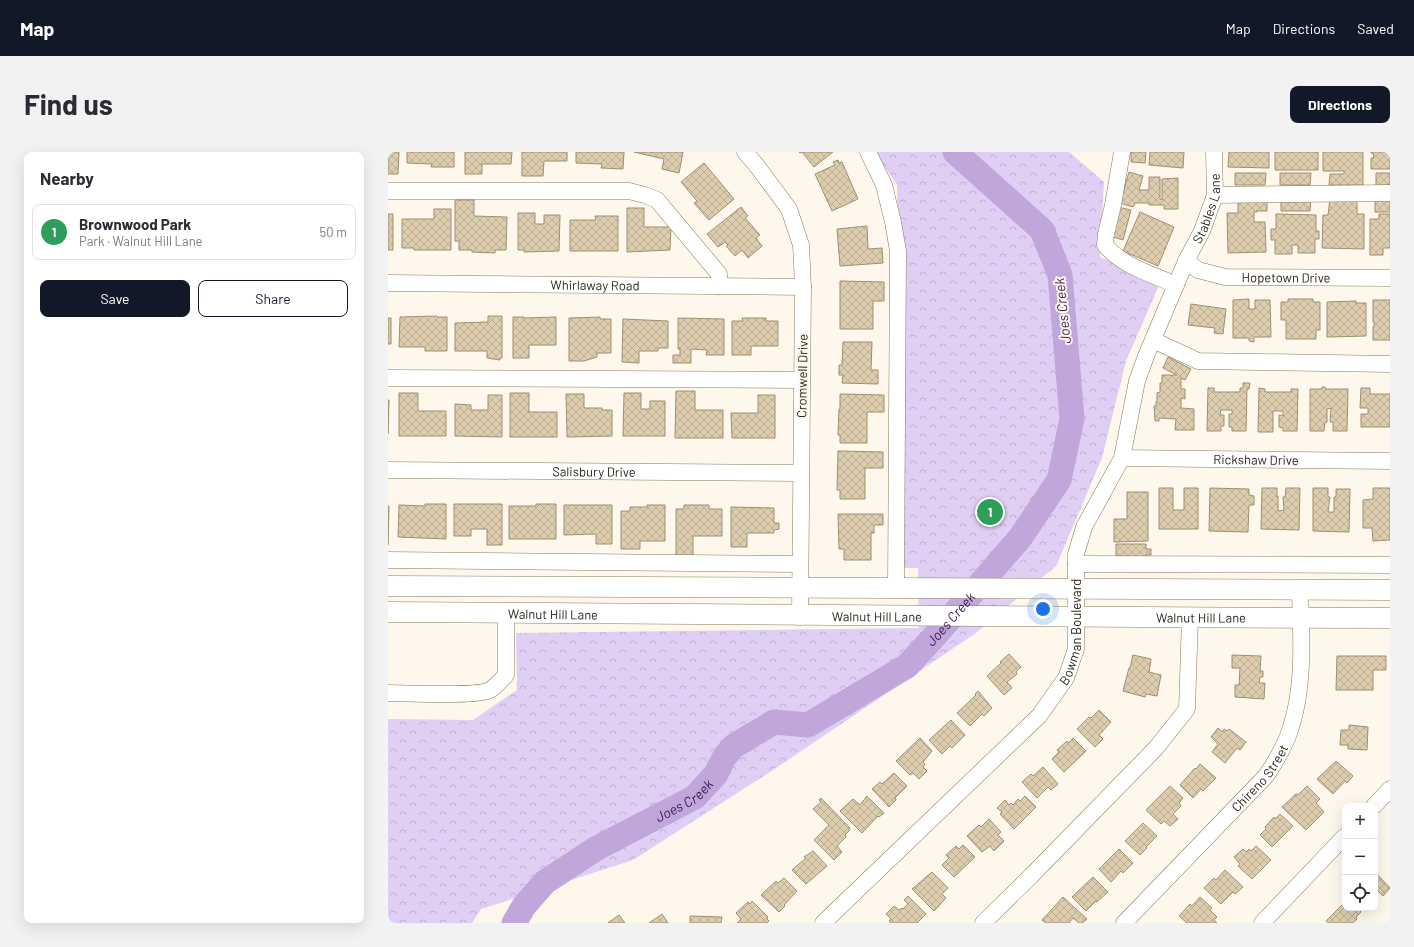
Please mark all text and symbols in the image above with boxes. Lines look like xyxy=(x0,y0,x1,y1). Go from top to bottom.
text: Map xyxy=(20,17,54,40)
text: Map xyxy=(1226,20,1251,37)
text: Directions xyxy=(1273,20,1335,37)
text: Saved xyxy=(1357,20,1394,37)
button: Directions xyxy=(1290,86,1390,123)
text: Find us xyxy=(24,87,113,121)
text: Nearby xyxy=(40,168,94,188)
street label: Stables Lane xyxy=(1189,173,1223,246)
text: Brownwood Park xyxy=(79,215,191,233)
text: 1 xyxy=(52,224,56,240)
text: 50 m xyxy=(320,224,347,240)
text: Park · Walnut Hill Lane xyxy=(79,233,202,249)
street label: Hopetown Drive xyxy=(1242,269,1331,286)
street label: Whirlaway Road xyxy=(550,277,640,293)
water label: Joes Creek xyxy=(1050,277,1074,345)
button: Save xyxy=(40,280,190,317)
button: Share xyxy=(198,280,348,317)
street label: Cromwell Drive xyxy=(793,334,811,418)
street label: Rickshaw Drive xyxy=(1213,451,1299,468)
street label: Salisbury Drive xyxy=(552,463,636,480)
pin: 1 xyxy=(977,497,1003,527)
street label: Bowman Boulevard xyxy=(1056,579,1084,688)
water label: Joes Creek xyxy=(922,588,978,649)
your location xyxy=(1033,599,1053,619)
street label: Walnut Hill Lane xyxy=(508,606,598,623)
street label: Walnut Hill Lane xyxy=(832,608,922,625)
street label: Walnut Hill Lane xyxy=(1156,609,1246,626)
street label: Chireno Street xyxy=(1228,742,1291,815)
water label: Joes Creek xyxy=(652,775,716,825)
map controls xyxy=(1342,803,1378,911)
button: + xyxy=(1342,803,1378,839)
button: − xyxy=(1342,839,1378,875)
button: locate xyxy=(1342,875,1378,911)

